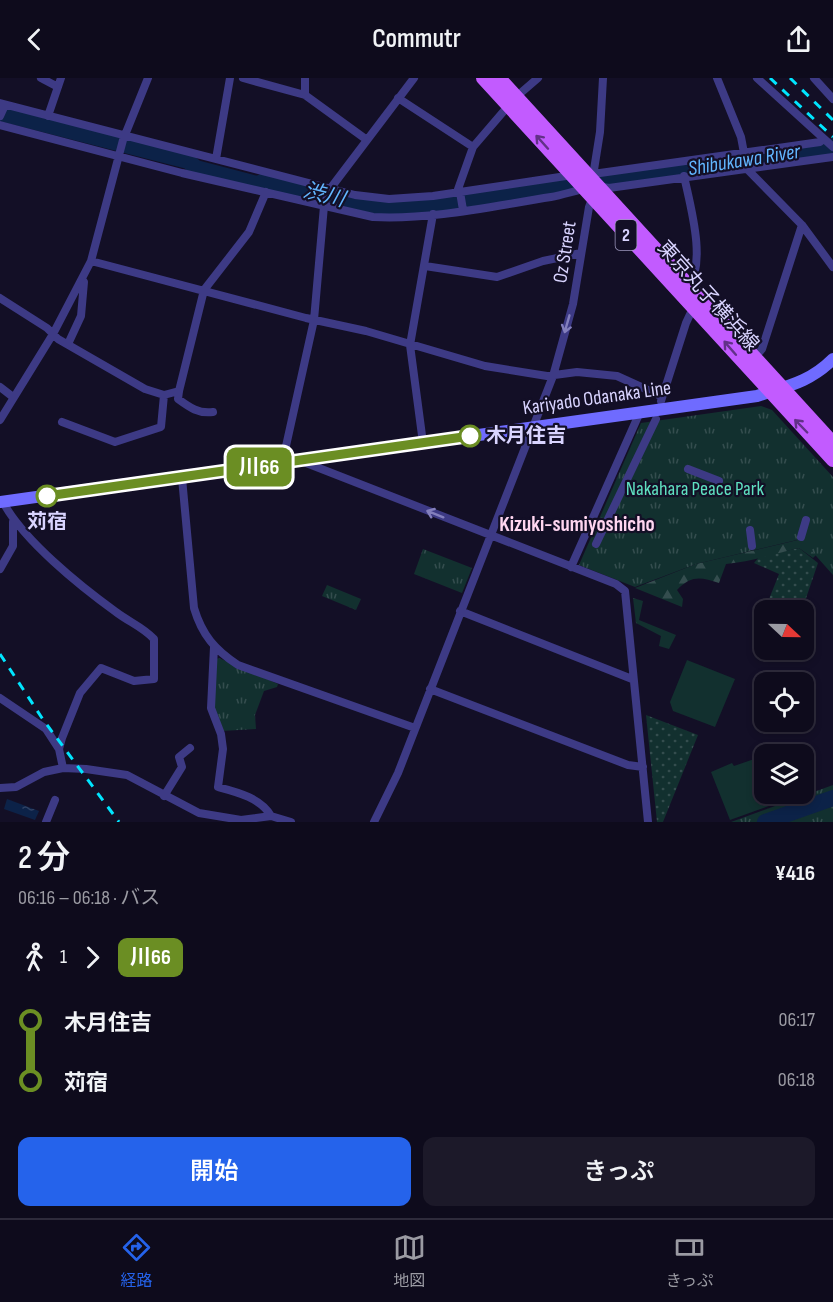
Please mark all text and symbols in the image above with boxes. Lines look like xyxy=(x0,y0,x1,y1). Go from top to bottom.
icon: back xyxy=(18,23,51,56)
text: Commutr xyxy=(372,23,461,55)
icon: share xyxy=(782,23,815,56)
one-way arrow xyxy=(535,135,549,150)
water label: Shibukawa River xyxy=(686,139,803,181)
water label: 渋川 xyxy=(301,178,349,213)
street label: Oz Street xyxy=(548,219,582,285)
road number: 2 xyxy=(616,220,636,250)
street label: 東京丸子横浜線 xyxy=(652,236,764,356)
one-way arrow xyxy=(561,315,572,334)
one-way arrow xyxy=(723,341,737,356)
street label: Kariyado Odanaka Line xyxy=(521,376,673,420)
one-way arrow xyxy=(794,419,808,434)
place label: 木月住吉 xyxy=(486,424,566,448)
marker: 木月住吉 xyxy=(459,425,481,447)
line badge: 川66 xyxy=(224,448,294,486)
text: 川66 xyxy=(239,455,279,480)
park label: Nakahara Peace Park xyxy=(626,477,765,501)
marker: 苅宿 xyxy=(36,485,58,507)
one-way arrow xyxy=(426,508,445,519)
place label: 苅宿 xyxy=(27,510,67,534)
district label: Kizuki-sumiyoshicho xyxy=(499,512,655,537)
north arrow xyxy=(754,600,814,660)
map controls xyxy=(754,600,814,804)
button: locate xyxy=(754,672,814,732)
button: layers xyxy=(754,744,814,804)
text: 2 分 xyxy=(18,838,70,878)
text: ¥416 xyxy=(775,860,815,887)
text: 06:16 – 06:18 · バス xyxy=(18,886,160,910)
icon: walk xyxy=(18,941,51,974)
icon: forward xyxy=(76,941,109,974)
text: 1 xyxy=(60,945,67,969)
text: 川66 xyxy=(130,945,171,970)
text: 06:17 xyxy=(779,1008,815,1032)
text: 木月住吉 xyxy=(64,1010,152,1037)
text: 06:18 xyxy=(778,1068,815,1092)
text: 苅宿 xyxy=(64,1070,108,1097)
button: 開始 xyxy=(18,1137,411,1206)
button: きっぷ xyxy=(423,1137,815,1206)
tab: 経路 xyxy=(120,1231,153,1291)
tab: 地図 xyxy=(393,1231,426,1291)
tab: きっぷ xyxy=(666,1231,713,1291)

